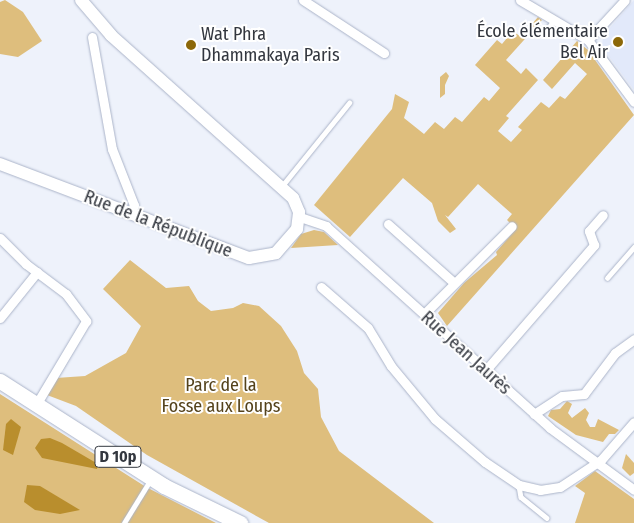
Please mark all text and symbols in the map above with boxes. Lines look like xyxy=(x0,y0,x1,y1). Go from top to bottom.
place label: École élémentaire Bel Air xyxy=(477,21,608,64)
place label: Wat Phra Dhammakaya Paris xyxy=(201,24,340,66)
marker: École élémentaire Bel Air xyxy=(612,36,624,48)
marker: Wat Phra Dhammakaya Paris xyxy=(185,39,197,51)
street label: Rue de la République xyxy=(81,186,235,262)
street label: Rue Jean Jaurès xyxy=(416,307,516,399)
park label: Parc de la Fosse aux Loups xyxy=(161,375,281,418)
road number: D 10p xyxy=(94,444,142,471)

